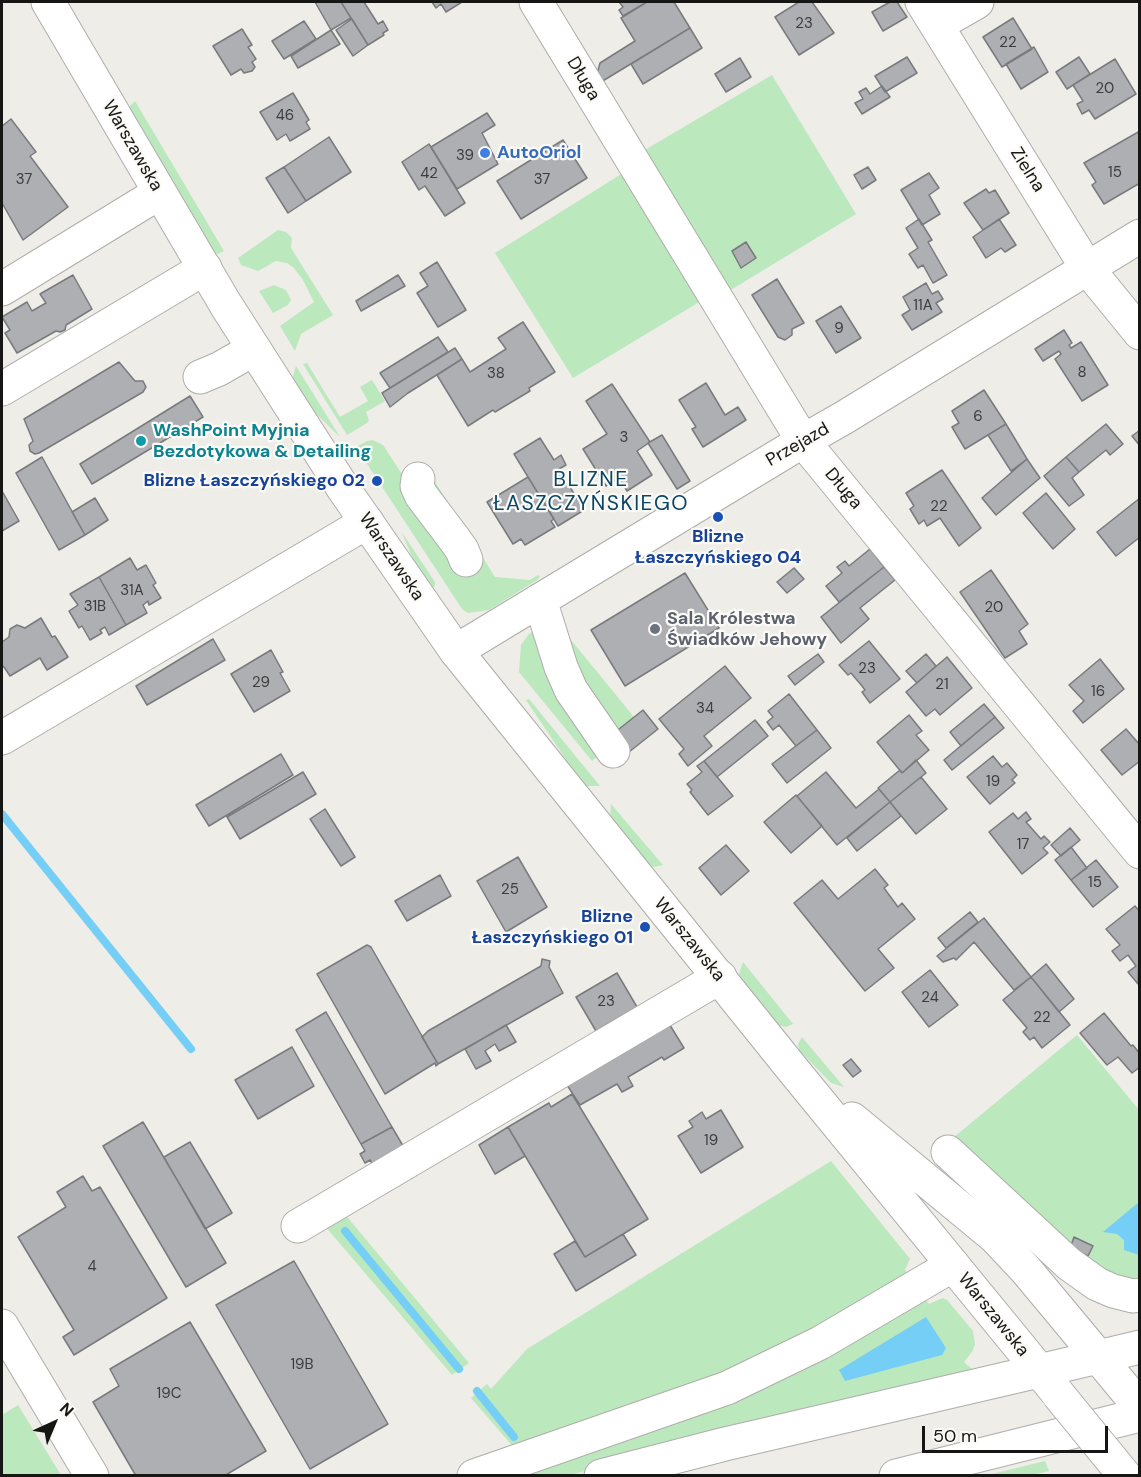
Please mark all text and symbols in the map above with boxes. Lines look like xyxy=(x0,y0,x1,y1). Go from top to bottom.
house number: 23 xyxy=(795,15,813,33)
house number: 22 xyxy=(999,34,1017,52)
street label: Długa xyxy=(562,53,604,105)
house number: 20 xyxy=(1096,80,1114,98)
street label: Warszawska xyxy=(97,97,167,195)
house number: 46 xyxy=(276,107,294,125)
place label: AutoOriol xyxy=(497,142,581,164)
street label: Zielna xyxy=(1005,144,1049,196)
marker: AutoOriol xyxy=(478,146,492,160)
house number: 39 xyxy=(456,147,474,165)
house number: 15 xyxy=(1108,164,1122,182)
house number: 42 xyxy=(420,165,438,183)
house number: 37 xyxy=(16,171,32,189)
house number: 37 xyxy=(534,171,550,189)
house number: 11A xyxy=(913,297,933,315)
house number: 9 xyxy=(834,320,844,338)
house number: 8 xyxy=(1077,364,1087,382)
house number: 38 xyxy=(487,365,505,383)
house number: 6 xyxy=(973,408,983,426)
street label: Przejazd xyxy=(763,418,833,472)
place label: WashPoint Myjnia Bezdotykowa & Detailing xyxy=(153,420,371,462)
house number: 3 xyxy=(620,429,628,447)
marker: WashPoint Myjnia Bezdotykowa & Detailing xyxy=(134,434,148,448)
street label: Długa xyxy=(820,464,866,514)
district label: BLIZNE ŁASZCZYŃSKIEGO xyxy=(493,467,689,517)
place label: Blizne Łaszczyńskiego 02 xyxy=(144,470,365,492)
marker: Blizne Łaszczyńskiego 02 xyxy=(370,474,384,488)
house number: 22 xyxy=(930,498,948,516)
street label: Warszawska xyxy=(354,509,428,605)
marker: Blizne Łaszczyńskiego 04 xyxy=(711,510,725,524)
place label: Blizne Łaszczyńskiego 04 xyxy=(635,526,801,568)
house number: 31A xyxy=(120,582,144,600)
house number: 31B xyxy=(84,598,106,616)
house number: 20 xyxy=(985,599,1003,617)
place label: Sala Królestwa Świadków Jehowy xyxy=(667,608,827,650)
marker: Sala Królestwa Świadków Jehowy xyxy=(648,622,662,636)
house number: 23 xyxy=(858,660,876,678)
house number: 29 xyxy=(252,674,270,692)
house number: 21 xyxy=(935,676,949,694)
house number: 16 xyxy=(1091,683,1105,701)
house number: 34 xyxy=(696,700,714,718)
house number: 19 xyxy=(986,773,1000,791)
house number: 17 xyxy=(1017,836,1029,854)
house number: 15 xyxy=(1088,874,1102,892)
house number: 25 xyxy=(501,881,519,899)
street label: Warszawska xyxy=(649,894,729,986)
place label: Blizne Łaszczyńskiego 01 xyxy=(472,906,633,948)
marker: Blizne Łaszczyńskiego 01 xyxy=(638,920,652,934)
house number: 24 xyxy=(921,989,939,1007)
house number: 23 xyxy=(597,993,615,1011)
house number: 22 xyxy=(1033,1009,1051,1027)
house number: 19 xyxy=(704,1132,718,1150)
house number: 4 xyxy=(87,1258,97,1276)
street label: Warszawska xyxy=(953,1269,1033,1361)
house number: 19B xyxy=(290,1356,314,1374)
house number: 19C xyxy=(157,1385,181,1403)
north arrow xyxy=(24,1393,84,1453)
text: N xyxy=(55,1398,78,1421)
scale bar xyxy=(925,1414,1111,1452)
text: 50 m xyxy=(933,1424,977,1448)

